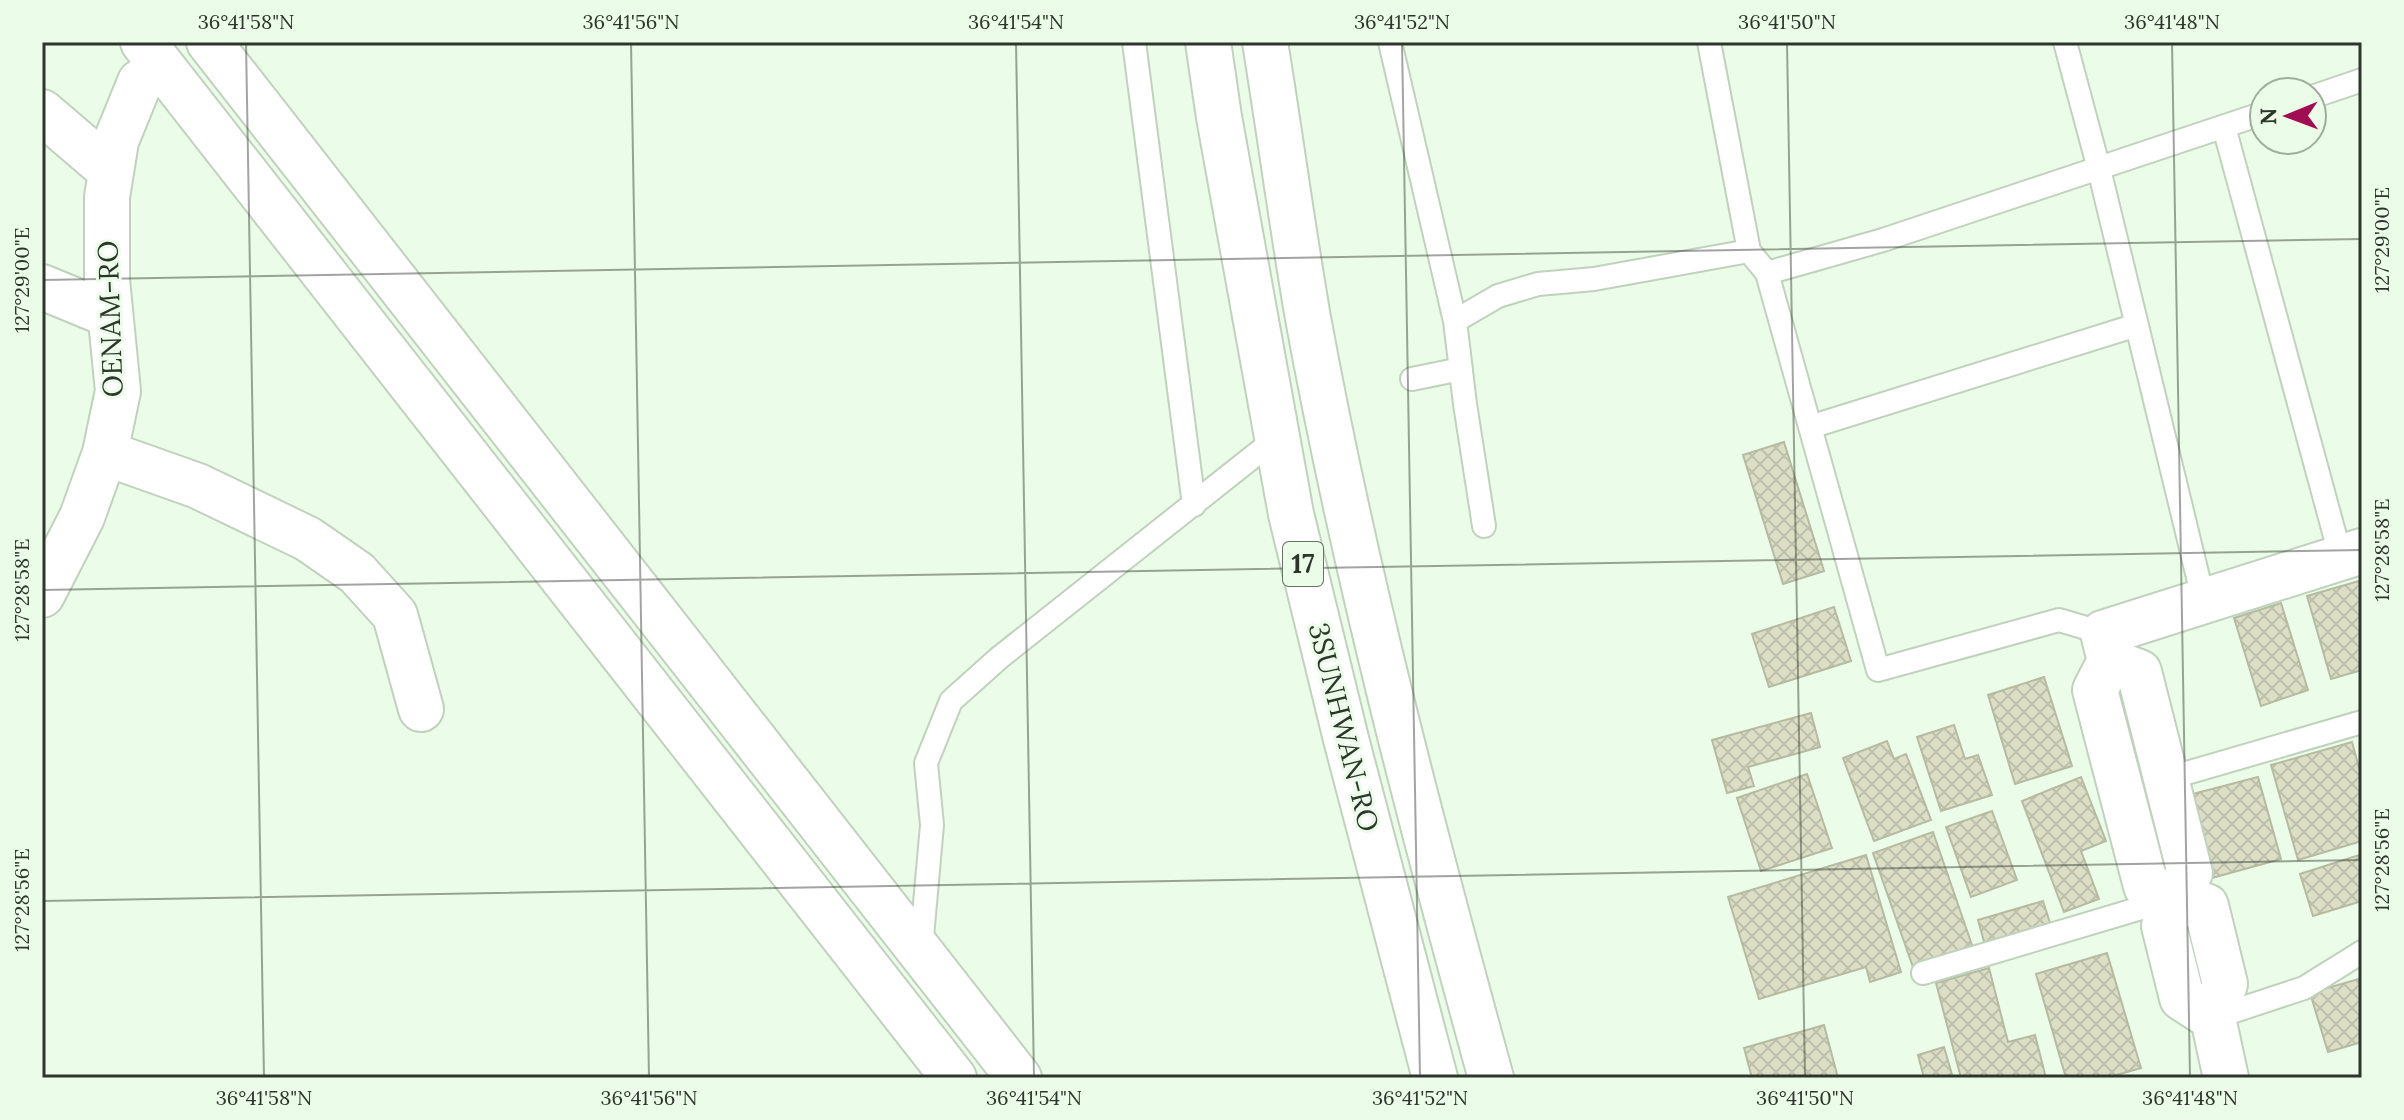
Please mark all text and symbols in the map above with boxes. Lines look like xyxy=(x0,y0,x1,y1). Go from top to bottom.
text: 36°41'58"N xyxy=(198,9,294,34)
text: 36°41'56"N xyxy=(582,9,680,34)
text: 36°41'54"N xyxy=(968,9,1064,34)
text: 36°41'52"N xyxy=(1354,9,1450,34)
text: 36°41'50"N xyxy=(1738,9,1836,34)
text: 36°41'48"N xyxy=(2124,9,2220,34)
north arrow xyxy=(2248,76,2328,156)
text: N xyxy=(2254,108,2282,125)
text: 127°29'00"E xyxy=(2369,187,2394,293)
text: 127°29'00"E xyxy=(9,227,34,333)
street label: OENAM-RO xyxy=(89,240,131,398)
text: 127°28'58"E xyxy=(2369,499,2394,601)
text: 127°28'58"E xyxy=(9,539,34,641)
road number: 17 xyxy=(1283,542,1323,586)
street label: 3SUNHWAN-RO xyxy=(1301,619,1387,835)
text: 127°28'56"E xyxy=(2369,808,2394,912)
text: 127°28'56"E xyxy=(9,848,34,952)
text: 36°41'58"N xyxy=(216,1085,312,1110)
text: 36°41'56"N xyxy=(600,1085,698,1110)
text: 36°41'54"N xyxy=(986,1085,1082,1110)
text: 36°41'52"N xyxy=(1372,1085,1468,1110)
text: 36°41'50"N xyxy=(1756,1085,1854,1110)
text: 36°41'48"N xyxy=(2142,1085,2238,1110)

